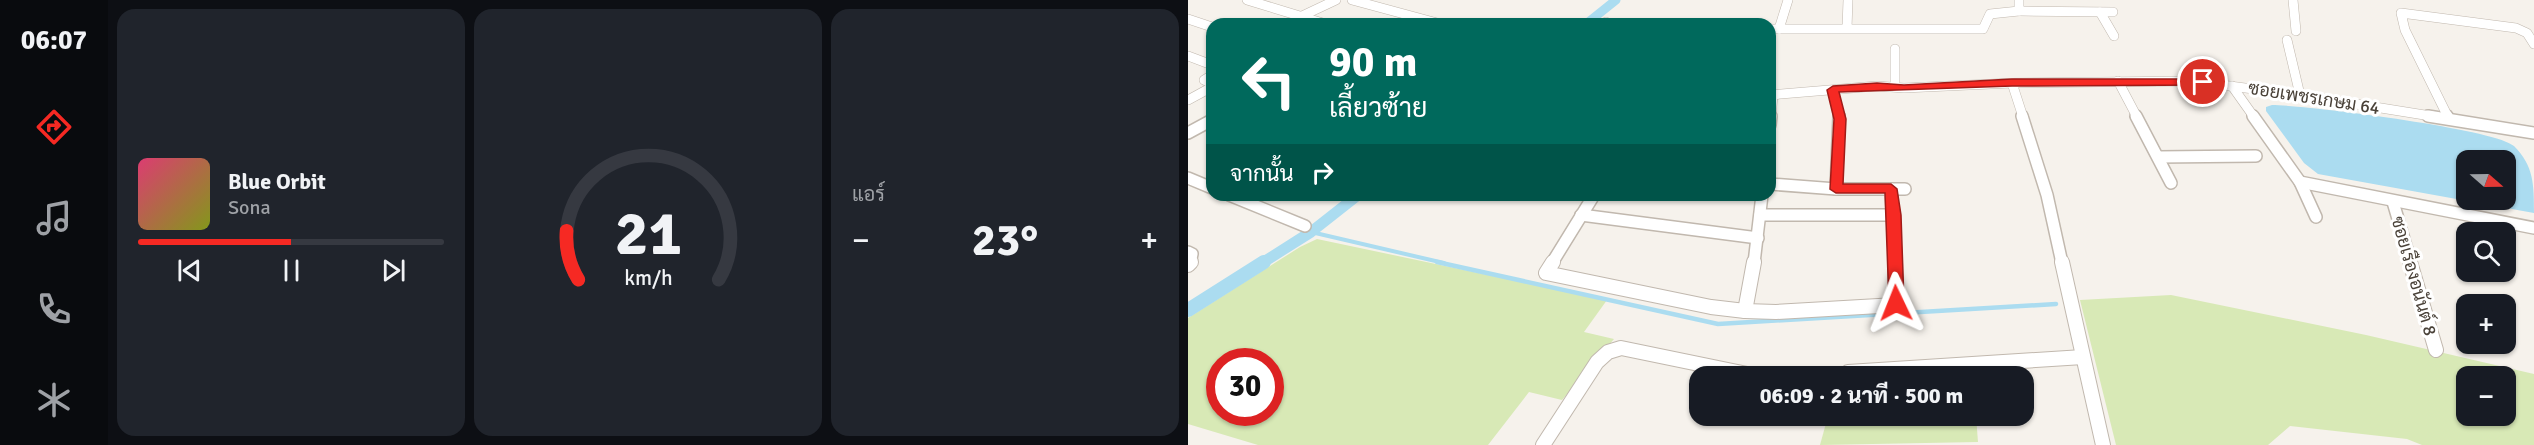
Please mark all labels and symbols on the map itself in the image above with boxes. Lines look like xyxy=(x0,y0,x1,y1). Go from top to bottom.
pin xyxy=(2177,56,2228,107)
street label: ซอยเพชรเกษม 64 xyxy=(2247,77,2382,119)
north arrow xyxy=(2456,150,2516,210)
street label: ซอยเรืองอนันต์ 8 xyxy=(2386,213,2443,338)
position arrow xyxy=(1864,271,1928,335)
speed limit sign: 30 xyxy=(1206,348,1284,426)

